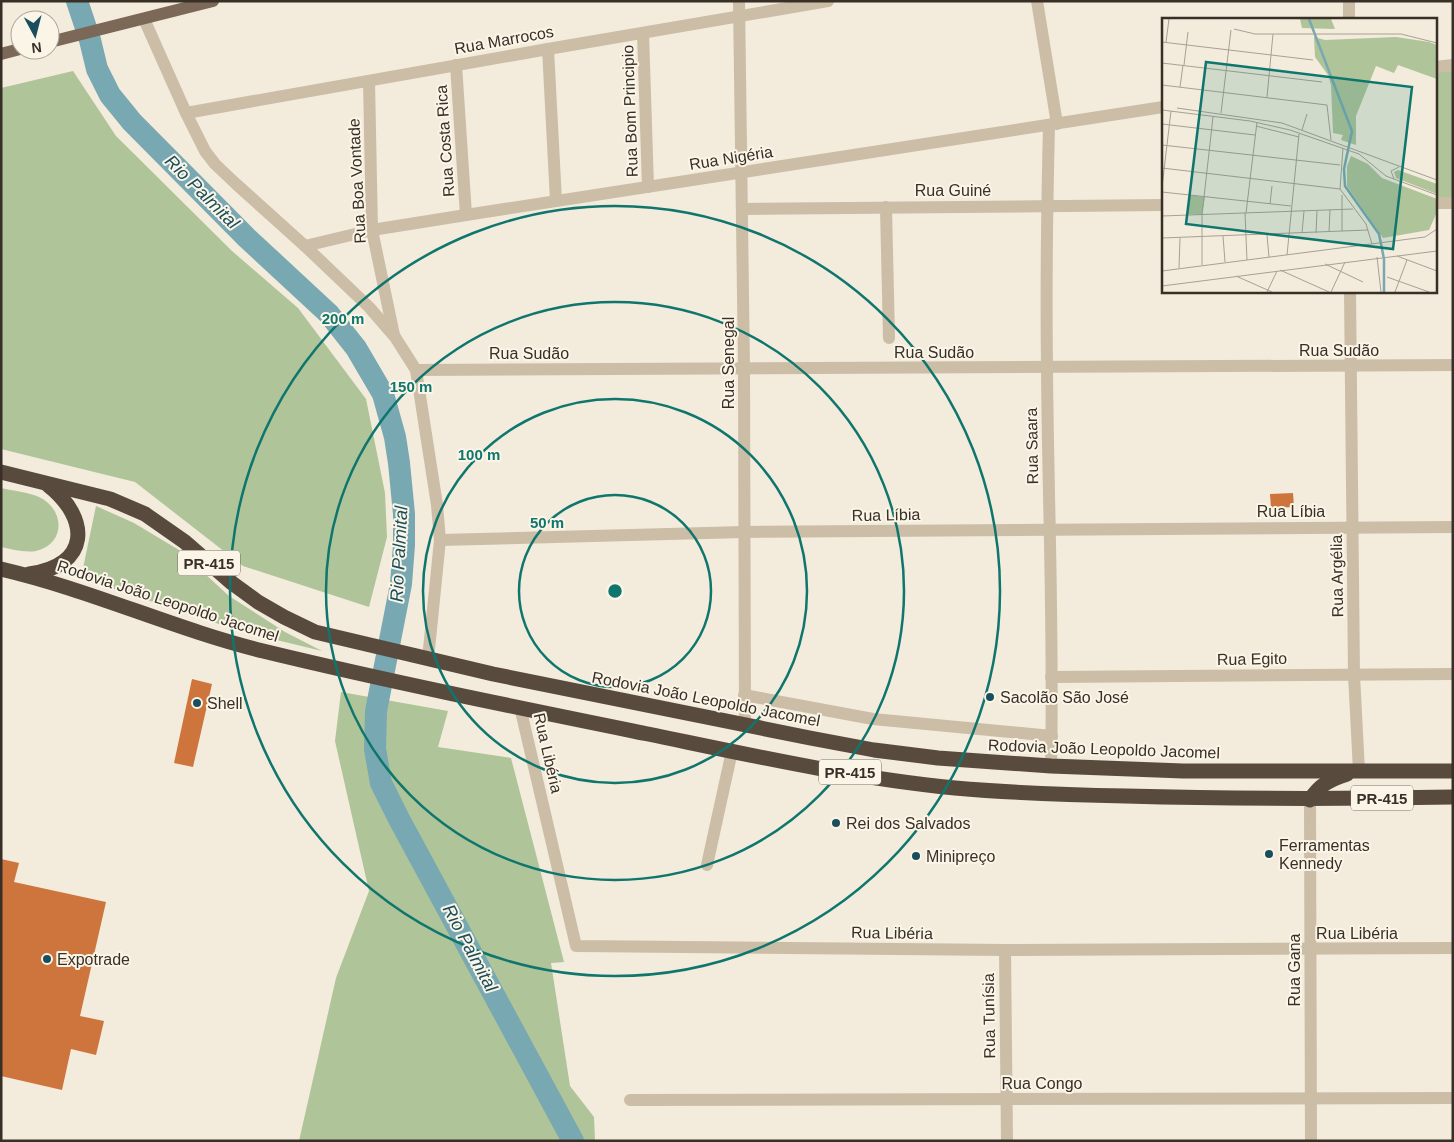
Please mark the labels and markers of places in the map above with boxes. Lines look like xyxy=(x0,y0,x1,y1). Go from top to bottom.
centre of rings xyxy=(606,582,624,600)
place label: Sacolão São José xyxy=(1000,689,1129,706)
marker: Sacolão São José xyxy=(984,691,996,703)
place label: Shell xyxy=(207,695,243,712)
marker: Shell xyxy=(191,697,203,709)
place label: Rei dos Salvados xyxy=(846,815,971,832)
marker: Rei dos Salvados xyxy=(830,817,842,829)
place label: Ferramentas Kennedy xyxy=(1279,837,1370,872)
place label: Minipreço xyxy=(926,848,995,865)
marker: Ferramentas Kennedy xyxy=(1263,848,1275,860)
marker: Minipreço xyxy=(910,850,922,862)
place label: Expotrade xyxy=(57,951,130,968)
marker: Expotrade xyxy=(41,953,53,965)

